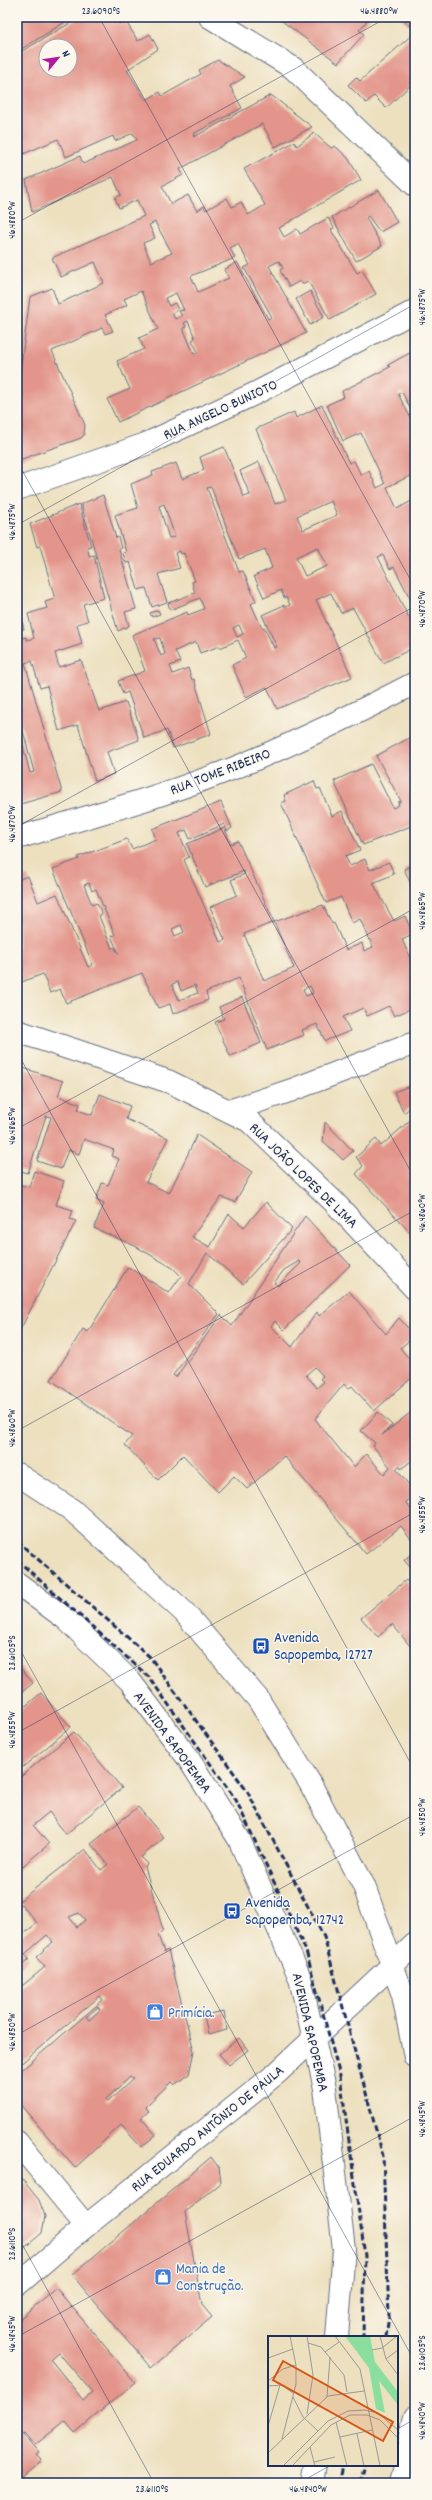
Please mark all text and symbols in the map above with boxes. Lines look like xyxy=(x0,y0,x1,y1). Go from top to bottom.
text: 23.6090°S xyxy=(82,5,120,19)
text: 46.4880°W xyxy=(360,5,398,19)
north arrow xyxy=(38,38,78,78)
text: N xyxy=(57,48,74,61)
text: 46.4880°W xyxy=(6,201,20,239)
text: 46.4875°W xyxy=(416,289,430,325)
street label: RUA ANGELO BUNIOTO xyxy=(160,375,282,447)
text: 46.4875°W xyxy=(6,504,20,540)
text: 46.4870°W xyxy=(416,590,430,628)
street label: RUA TOME RIBEIRO xyxy=(167,744,274,802)
text: 46.4870°W xyxy=(6,805,20,843)
text: 46.4865°W xyxy=(416,892,430,930)
text: 46.4865°W xyxy=(6,1107,20,1145)
street label: RUA JOÃO LOPES DE LIMA xyxy=(243,1118,362,1234)
text: 46.4860°W xyxy=(416,1194,430,1232)
text: 46.4860°W xyxy=(6,1409,20,1447)
text: 46.4855°W xyxy=(416,1496,430,1534)
place label: Avenida Sapopemba, 12727 xyxy=(274,1628,373,1667)
text: 23.6105°S xyxy=(6,1635,20,1671)
bus stop icon: Avenida Sapopemba, 12727 xyxy=(251,1636,271,1656)
street label: AVENIDA SAPOPEMBA xyxy=(127,1688,216,1799)
text: 46.4855°W xyxy=(6,1711,20,1749)
text: 46.4850°W xyxy=(416,1798,430,1836)
place label: Avenida Sapopemba, 12742 xyxy=(245,1893,344,1932)
bus stop icon: Avenida Sapopemba, 12742 xyxy=(222,1901,242,1921)
street label: AVENIDA SAPOPEMBA xyxy=(285,1971,333,2094)
shop icon: Primícia. xyxy=(145,2002,165,2022)
place label: Primícia. xyxy=(168,2003,215,2025)
text: 46.4850°W xyxy=(6,2013,20,2051)
street label: RUA EDUARDO ANTÔNIO DE PAULA xyxy=(127,2061,290,2198)
text: 46.4845°W xyxy=(416,2100,430,2137)
text: 23.6110°S xyxy=(6,2228,20,2260)
place label: Mania de Construção. xyxy=(176,2259,244,2298)
shop icon: Mania de Construção. xyxy=(153,2267,173,2287)
text: 46.4845°W xyxy=(6,2315,20,2352)
text: 23.6105°S xyxy=(416,2335,430,2371)
inset map xyxy=(268,2336,398,2466)
text: 46.4840°W xyxy=(416,2402,430,2440)
text: 23.6110°S xyxy=(136,2483,168,2497)
text: 46.4840°W xyxy=(289,2483,327,2497)

